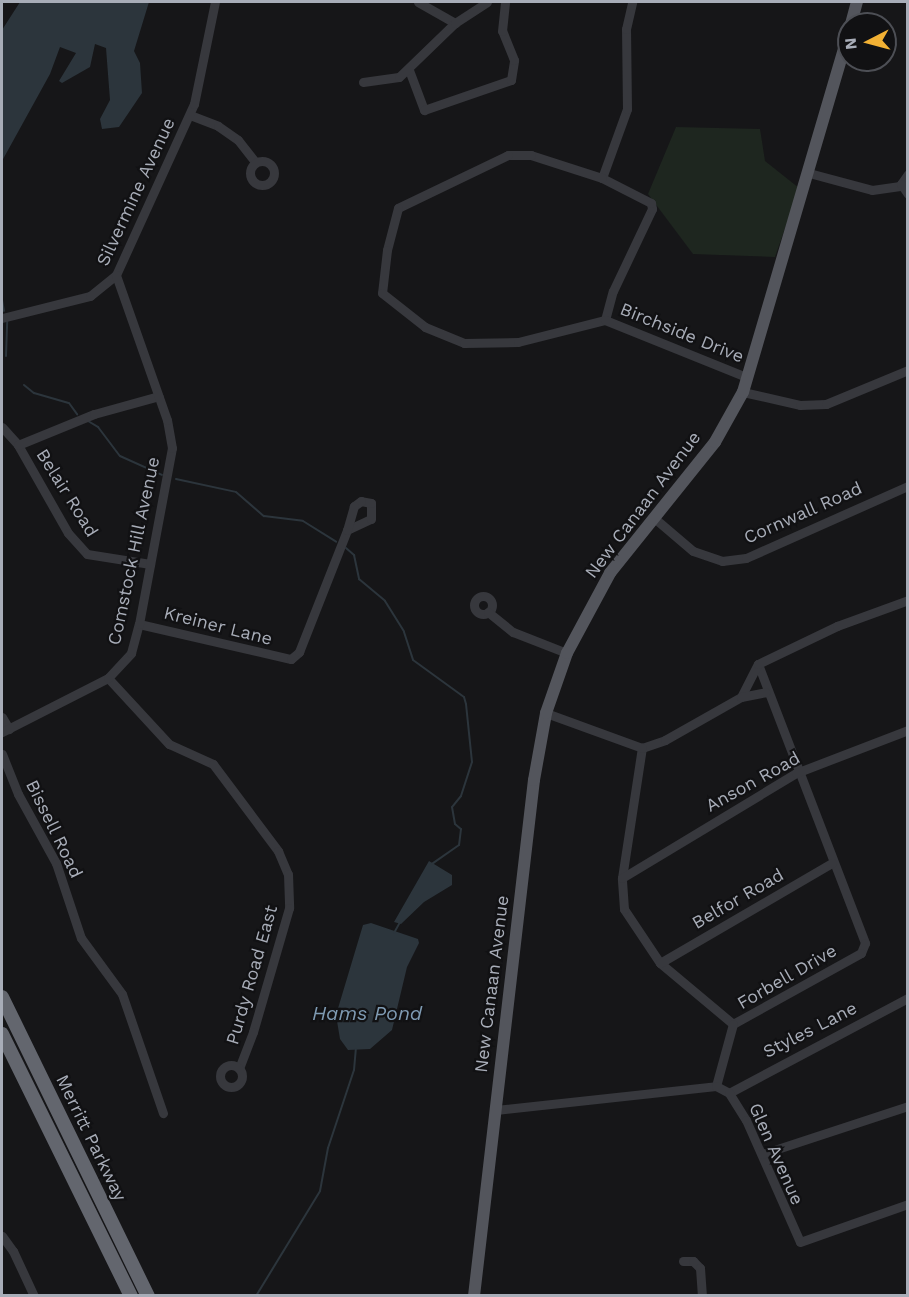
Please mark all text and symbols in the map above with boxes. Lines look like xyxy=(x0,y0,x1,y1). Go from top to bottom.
north arrow xyxy=(837,12,897,72)
text: N xyxy=(841,37,861,51)
street label: Silvermine Avenue xyxy=(92,114,180,270)
street label: Birchside Drive xyxy=(617,298,747,368)
street label: New Canaan Avenue xyxy=(580,427,706,583)
street label: Belair Road xyxy=(31,445,103,541)
street label: Comstock Hill Avenue xyxy=(103,454,165,648)
street label: Cornwall Road xyxy=(740,477,866,549)
street label: Kreiner Lane xyxy=(161,602,275,650)
street label: Anson Road xyxy=(702,747,804,817)
street label: Bissell Road xyxy=(21,776,87,882)
street label: Belfor Road xyxy=(688,864,788,934)
street label: New Canaan Avenue xyxy=(470,894,514,1074)
street label: Purdy Road East xyxy=(222,903,282,1047)
street label: Forbell Drive xyxy=(733,940,841,1014)
street label: Styles Lane xyxy=(759,997,861,1063)
water label: Hams Pond xyxy=(312,1001,422,1025)
street label: Merritt Parkway xyxy=(51,1071,131,1205)
street label: Glen Avenue xyxy=(744,1099,808,1209)

